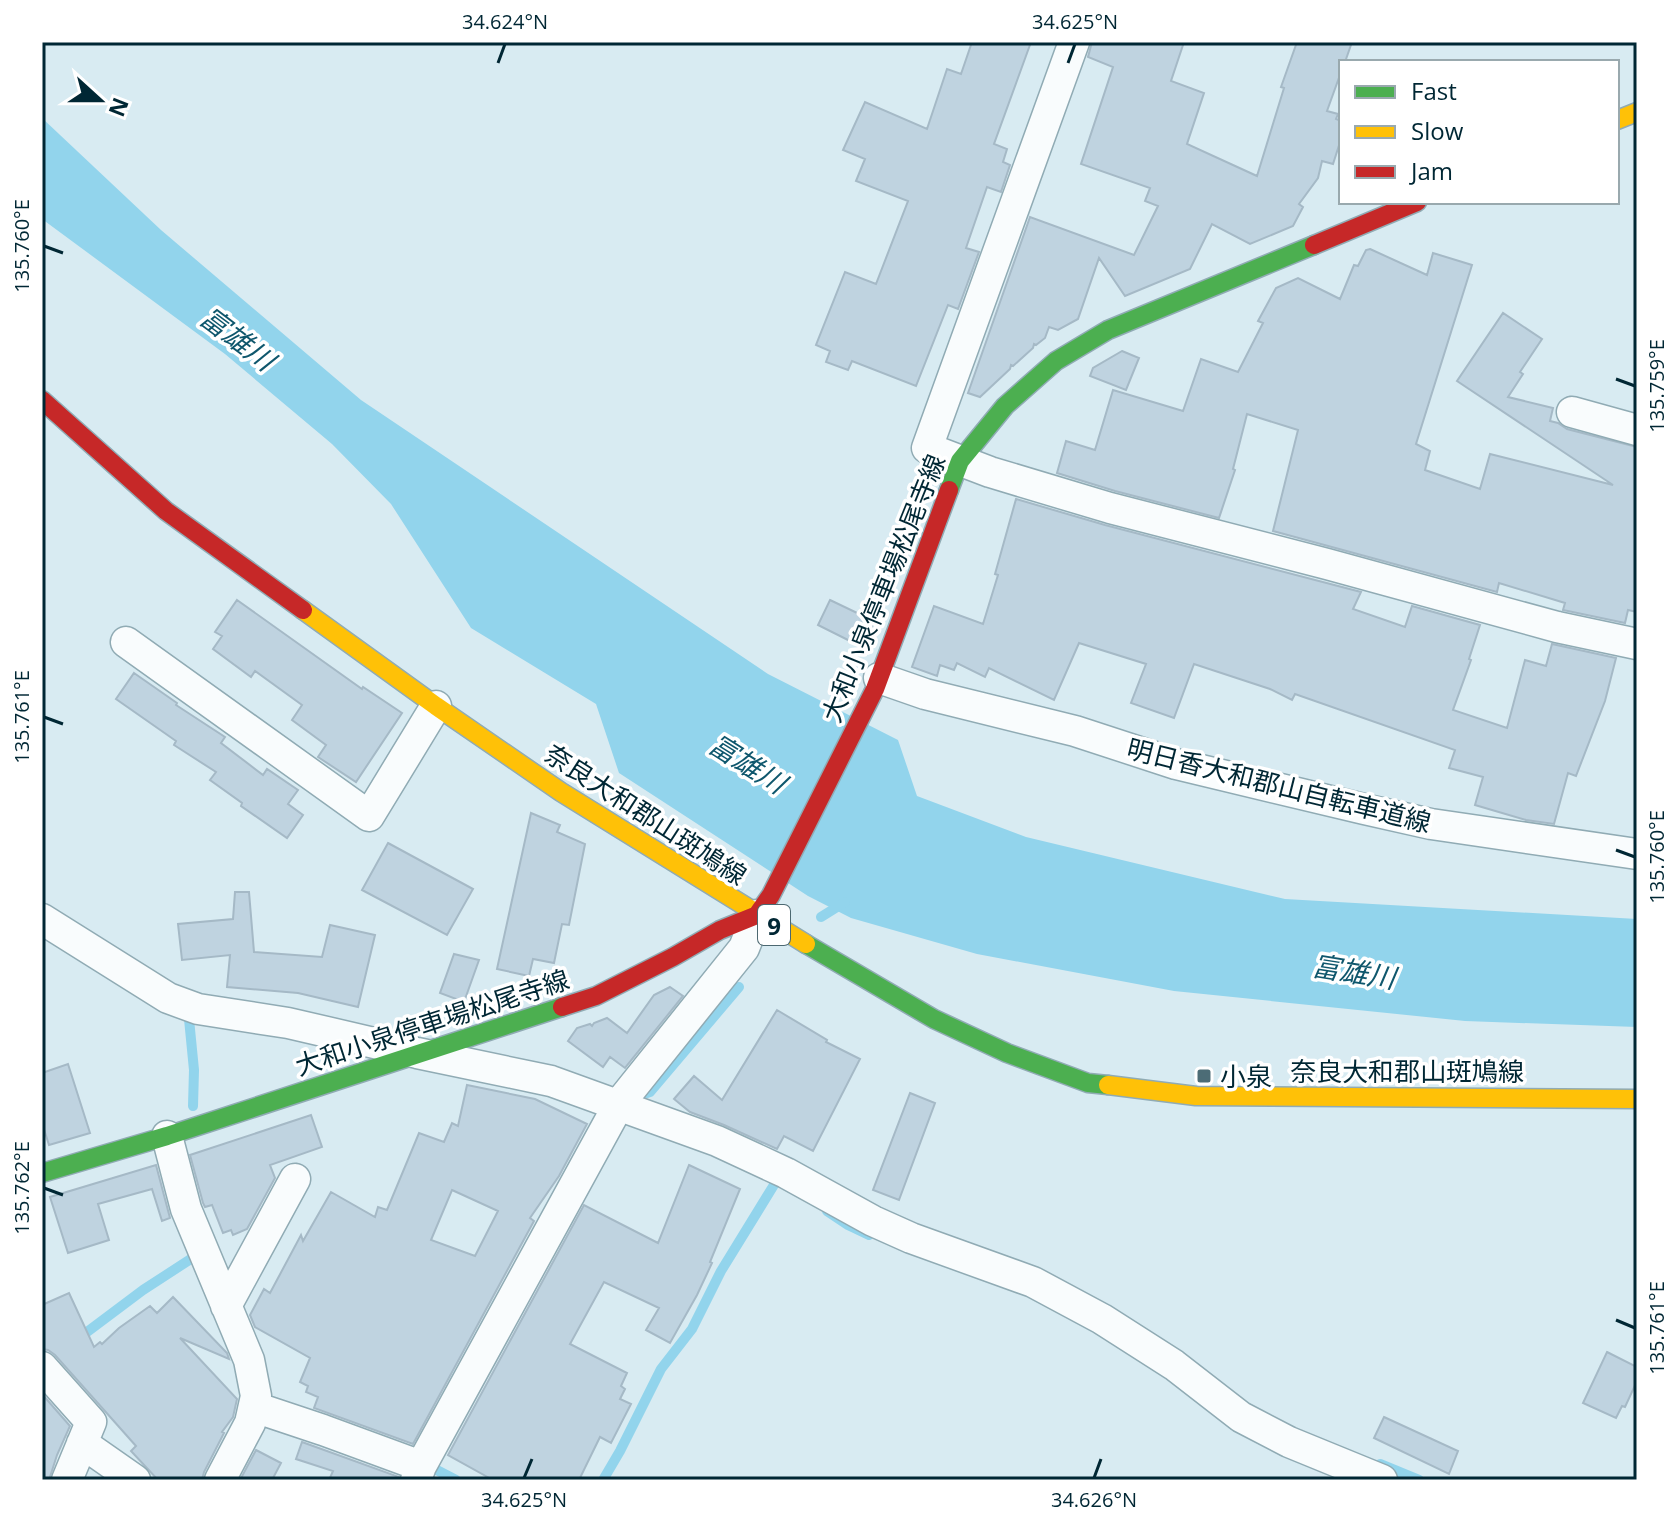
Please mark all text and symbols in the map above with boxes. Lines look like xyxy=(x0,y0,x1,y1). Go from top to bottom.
text: 34.624°N xyxy=(462,8,548,35)
text: 34.625°N xyxy=(1032,8,1118,35)
north arrow xyxy=(60,60,140,140)
legend xyxy=(1339,60,1619,204)
text: Fast xyxy=(1411,74,1457,107)
text: N xyxy=(102,94,137,121)
text: Slow xyxy=(1411,114,1464,147)
text: Jam xyxy=(1409,154,1453,187)
text: 135.760°E xyxy=(8,199,35,293)
water label: 富雄川 xyxy=(193,298,285,380)
text: 135.759°E xyxy=(1643,339,1670,433)
street label: 大和小泉停車場松尾寺線 xyxy=(813,449,953,727)
text: 135.761°E xyxy=(8,670,35,764)
water label: 富雄川 xyxy=(702,725,796,803)
street label: 明日香大和郡山自転車道線 xyxy=(1123,730,1435,840)
street label: 奈良大和郡山斑鳩線 xyxy=(538,735,754,893)
text: 135.760°E xyxy=(1643,810,1670,904)
road number: 9 xyxy=(758,905,790,945)
water label: 富雄川 xyxy=(1310,946,1401,997)
street label: 大和小泉停車場松尾寺線 xyxy=(290,961,574,1083)
street label: 奈良大和郡山斑鳩線 xyxy=(1290,1053,1524,1089)
place label: 小泉 xyxy=(1220,1058,1272,1094)
marker: 小泉 xyxy=(1195,1067,1213,1085)
text: 135.762°E xyxy=(8,1141,35,1235)
text: 135.761°E xyxy=(1643,1281,1670,1375)
text: 34.625°N xyxy=(481,1486,567,1513)
text: 34.626°N xyxy=(1051,1486,1137,1513)

